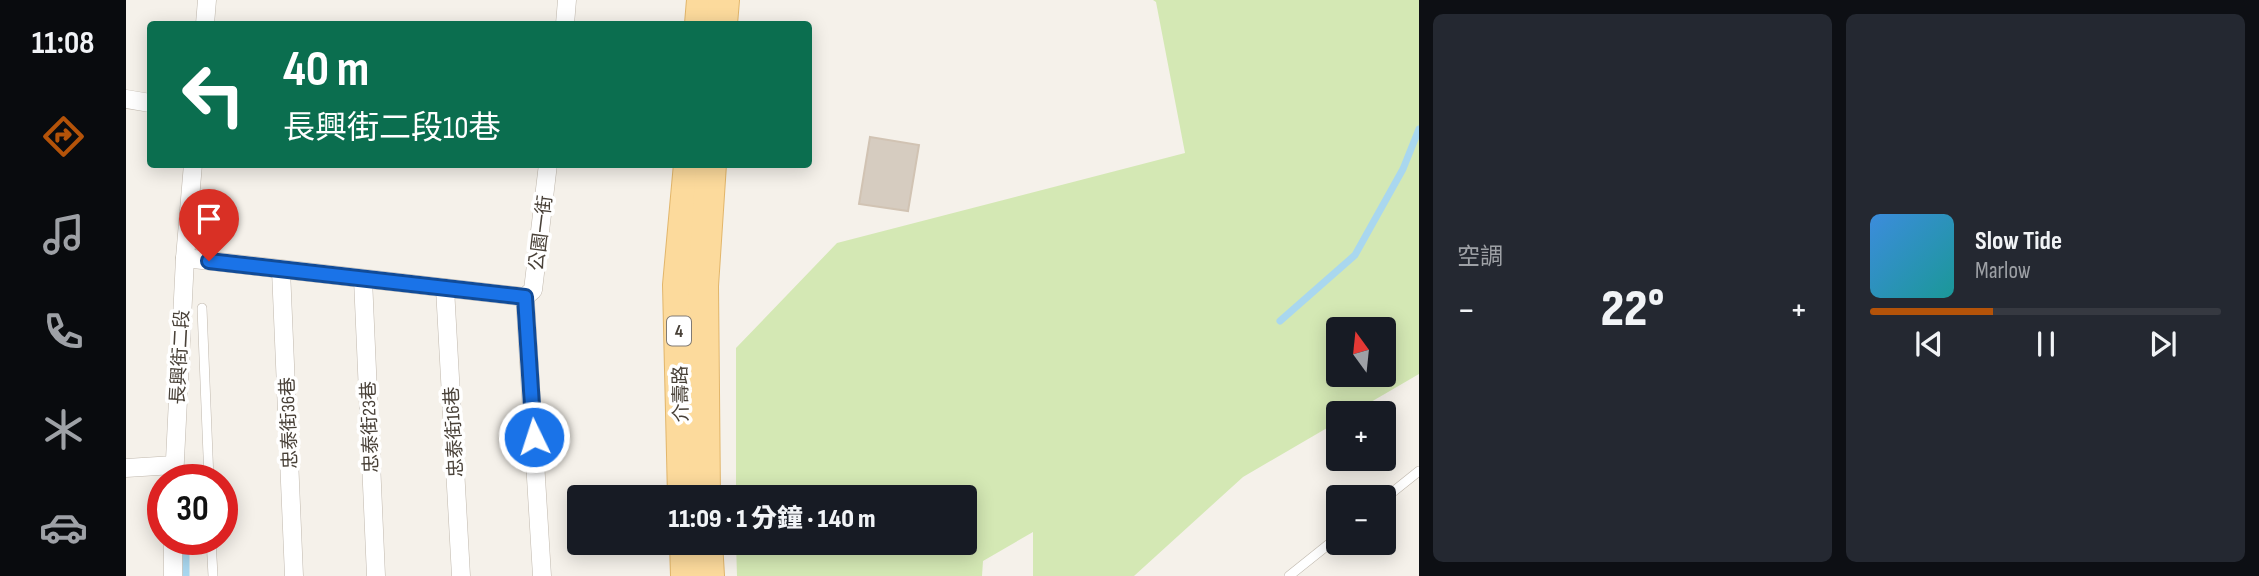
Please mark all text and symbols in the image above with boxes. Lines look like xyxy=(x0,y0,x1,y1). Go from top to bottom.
text: 11:08 xyxy=(32,24,94,63)
text: 40 m xyxy=(283,41,369,100)
icon: left xyxy=(168,49,259,140)
text: 長興街二段10巷 xyxy=(283,109,500,148)
icon: directions xyxy=(39,112,88,161)
pin xyxy=(179,189,239,261)
street label: 公園一街 xyxy=(525,194,558,272)
icon: arrive xyxy=(190,200,228,238)
icon: music xyxy=(39,210,88,259)
text: Slow Tide xyxy=(1975,226,2062,257)
text: 空調 xyxy=(1457,243,1503,271)
text: Marlow xyxy=(1975,257,2031,285)
text: 22° xyxy=(1601,278,1664,341)
text: − xyxy=(1457,288,1476,333)
text: + xyxy=(1789,288,1808,333)
icon: phone xyxy=(39,307,88,356)
street label: 長興街二段 xyxy=(167,309,194,405)
road number: 4 xyxy=(667,316,691,346)
north arrow xyxy=(1326,317,1396,387)
map controls xyxy=(1326,317,1396,555)
icon: previous xyxy=(1910,325,1948,363)
icon: pause xyxy=(2027,325,2065,363)
icon: next xyxy=(2144,325,2182,363)
street label: 介壽路 xyxy=(670,365,693,423)
street label: 忠泰街36巷 xyxy=(276,376,303,469)
street label: 忠泰街23巷 xyxy=(357,381,384,473)
street label: 忠泰街16巷 xyxy=(441,386,468,478)
position arrow xyxy=(497,400,571,474)
button: + xyxy=(1326,401,1396,471)
icon: climate xyxy=(39,405,88,454)
speed limit sign: 30 xyxy=(147,464,238,555)
button: − xyxy=(1326,485,1396,555)
icon: car xyxy=(39,503,88,552)
text: 11:09 · 1 分鐘 · 140 m xyxy=(669,504,875,535)

